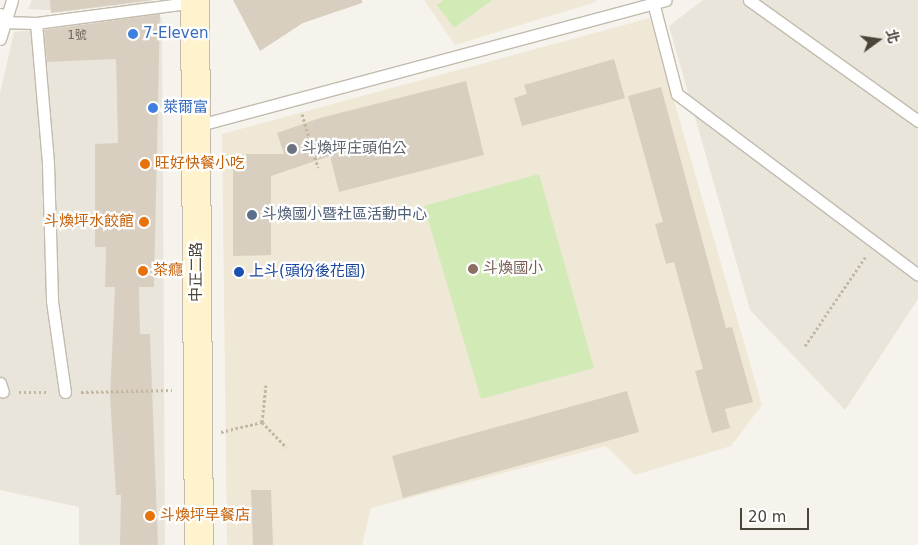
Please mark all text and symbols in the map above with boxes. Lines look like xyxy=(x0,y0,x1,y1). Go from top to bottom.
north arrow xyxy=(853,15,903,65)
place label: 7-Eleven xyxy=(143,25,208,43)
marker: 7-Eleven xyxy=(127,28,139,40)
text: 北 xyxy=(883,28,902,45)
house number: 1號 xyxy=(67,29,87,43)
place label: 萊爾富 xyxy=(163,99,208,117)
marker: 萊爾富 xyxy=(147,102,159,114)
place label: 斗煥坪庄頭伯公 xyxy=(302,140,407,158)
marker: 斗煥坪庄頭伯公 xyxy=(286,143,298,155)
place label: 旺好快餐小吃 xyxy=(155,155,245,173)
marker: 旺好快餐小吃 xyxy=(139,158,151,170)
place label: 斗煥國小暨社區活動中心 xyxy=(262,206,427,224)
marker: 斗煥國小暨社區活動中心 xyxy=(246,209,258,221)
place label: 斗煥坪水餃館 xyxy=(44,213,134,231)
marker: 斗煥坪水餃館 xyxy=(138,216,150,228)
street label: 中正二路 xyxy=(188,242,206,302)
place label: 斗煥國小 xyxy=(483,260,543,278)
place label: 茶癮 xyxy=(153,262,183,280)
place label: 上斗(頭份後花園) xyxy=(249,263,366,281)
marker: 斗煥國小 xyxy=(467,263,479,275)
marker: 茶癮 xyxy=(137,265,149,277)
marker: 上斗(頭份後花園) xyxy=(233,266,245,278)
scale bar xyxy=(743,498,812,530)
place label: 斗煥坪早餐店 xyxy=(160,507,250,525)
text: 20 m xyxy=(748,508,786,526)
marker: 斗煥坪早餐店 xyxy=(144,510,156,522)

